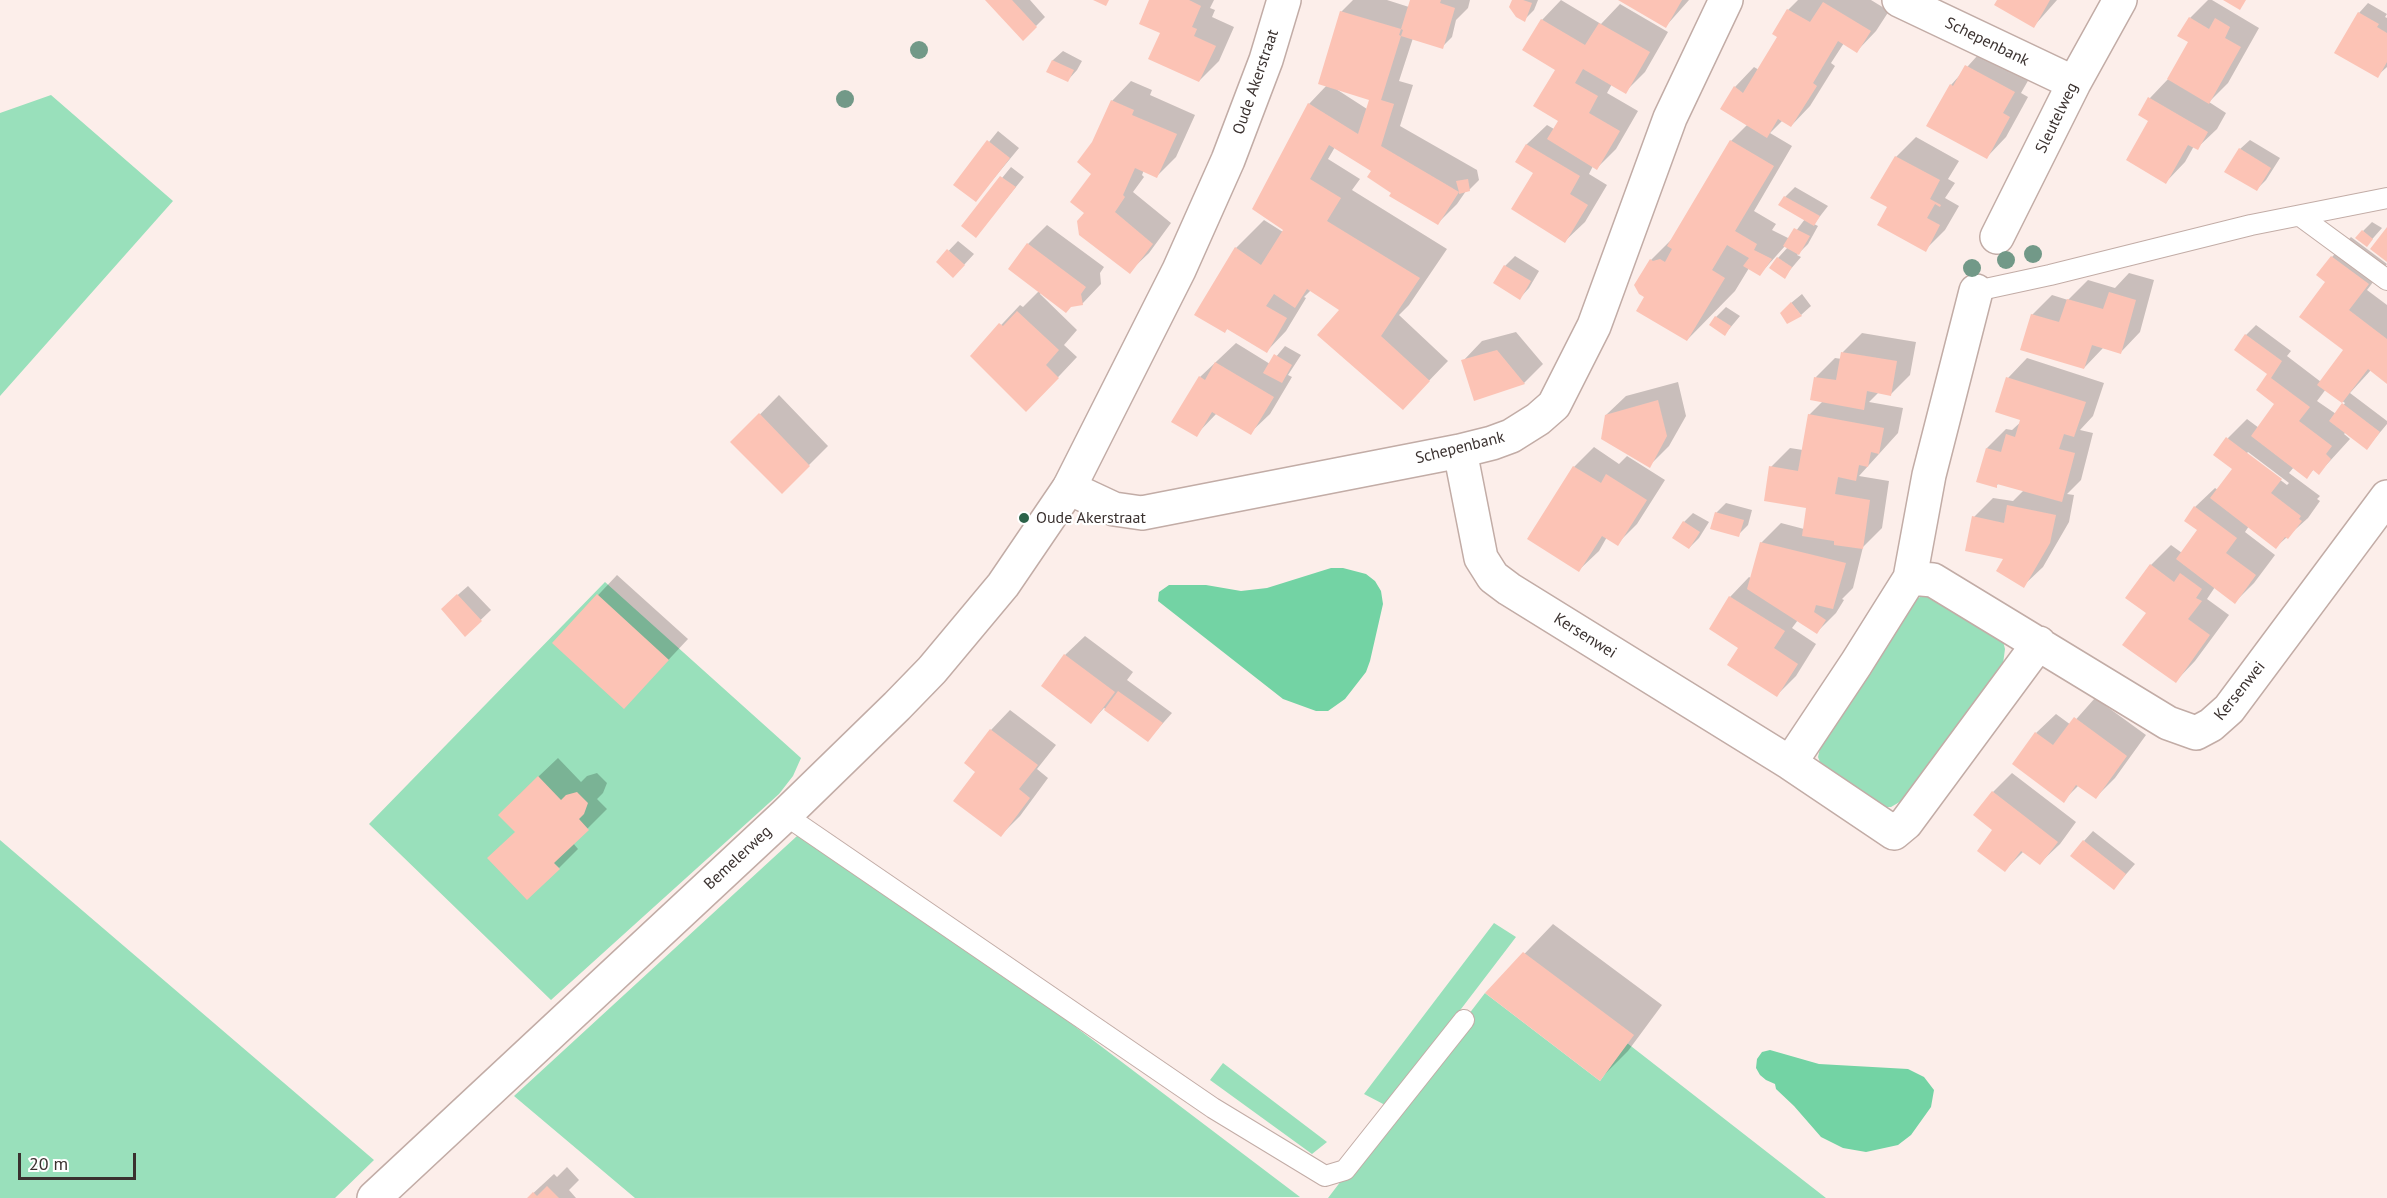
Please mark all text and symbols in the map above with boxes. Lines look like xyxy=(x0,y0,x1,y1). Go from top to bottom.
street label: Schepenbank xyxy=(1942,13,2032,71)
street label: Oude Akerstraat xyxy=(1229,27,1283,137)
street label: Sleutelweg xyxy=(2032,80,2082,156)
street label: Schepenbank xyxy=(1413,428,1507,468)
place label: Oude Akerstraat xyxy=(1036,508,1146,528)
marker: Oude Akerstraat xyxy=(1017,511,1031,525)
street label: Kersenwei xyxy=(1550,609,1620,663)
street label: Kersenwei xyxy=(2210,658,2270,724)
street label: Bemelerweg xyxy=(700,822,776,894)
scale bar xyxy=(21,1141,140,1179)
text: 20 m xyxy=(29,1152,68,1175)

